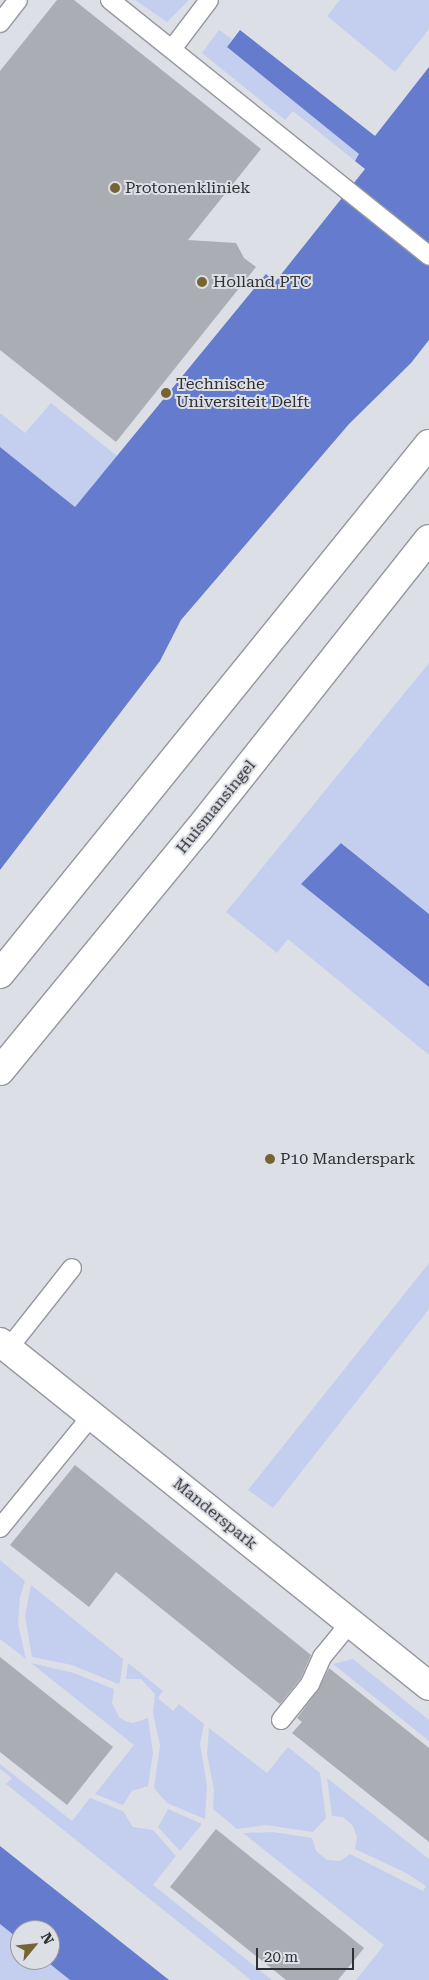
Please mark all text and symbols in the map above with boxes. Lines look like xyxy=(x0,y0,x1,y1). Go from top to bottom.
place label: Protonenkliniek xyxy=(125,178,250,198)
marker: Protonenkliniek xyxy=(109,182,121,194)
place label: Holland PTC xyxy=(213,272,312,292)
marker: Holland PTC xyxy=(195,275,209,289)
place label: Technische Universiteit Delft xyxy=(176,374,309,412)
marker: Technische Universiteit Delft xyxy=(160,387,172,399)
street label: Huismansingel xyxy=(172,756,260,858)
place label: P10 Manderspark xyxy=(280,1149,415,1169)
marker: P10 Manderspark xyxy=(264,1153,276,1165)
street label: Manderspark xyxy=(169,1474,261,1554)
north arrow xyxy=(10,1920,60,1970)
text: N xyxy=(38,1930,57,1947)
scale bar xyxy=(259,1938,356,1970)
text: 20 m xyxy=(264,1948,298,1966)

